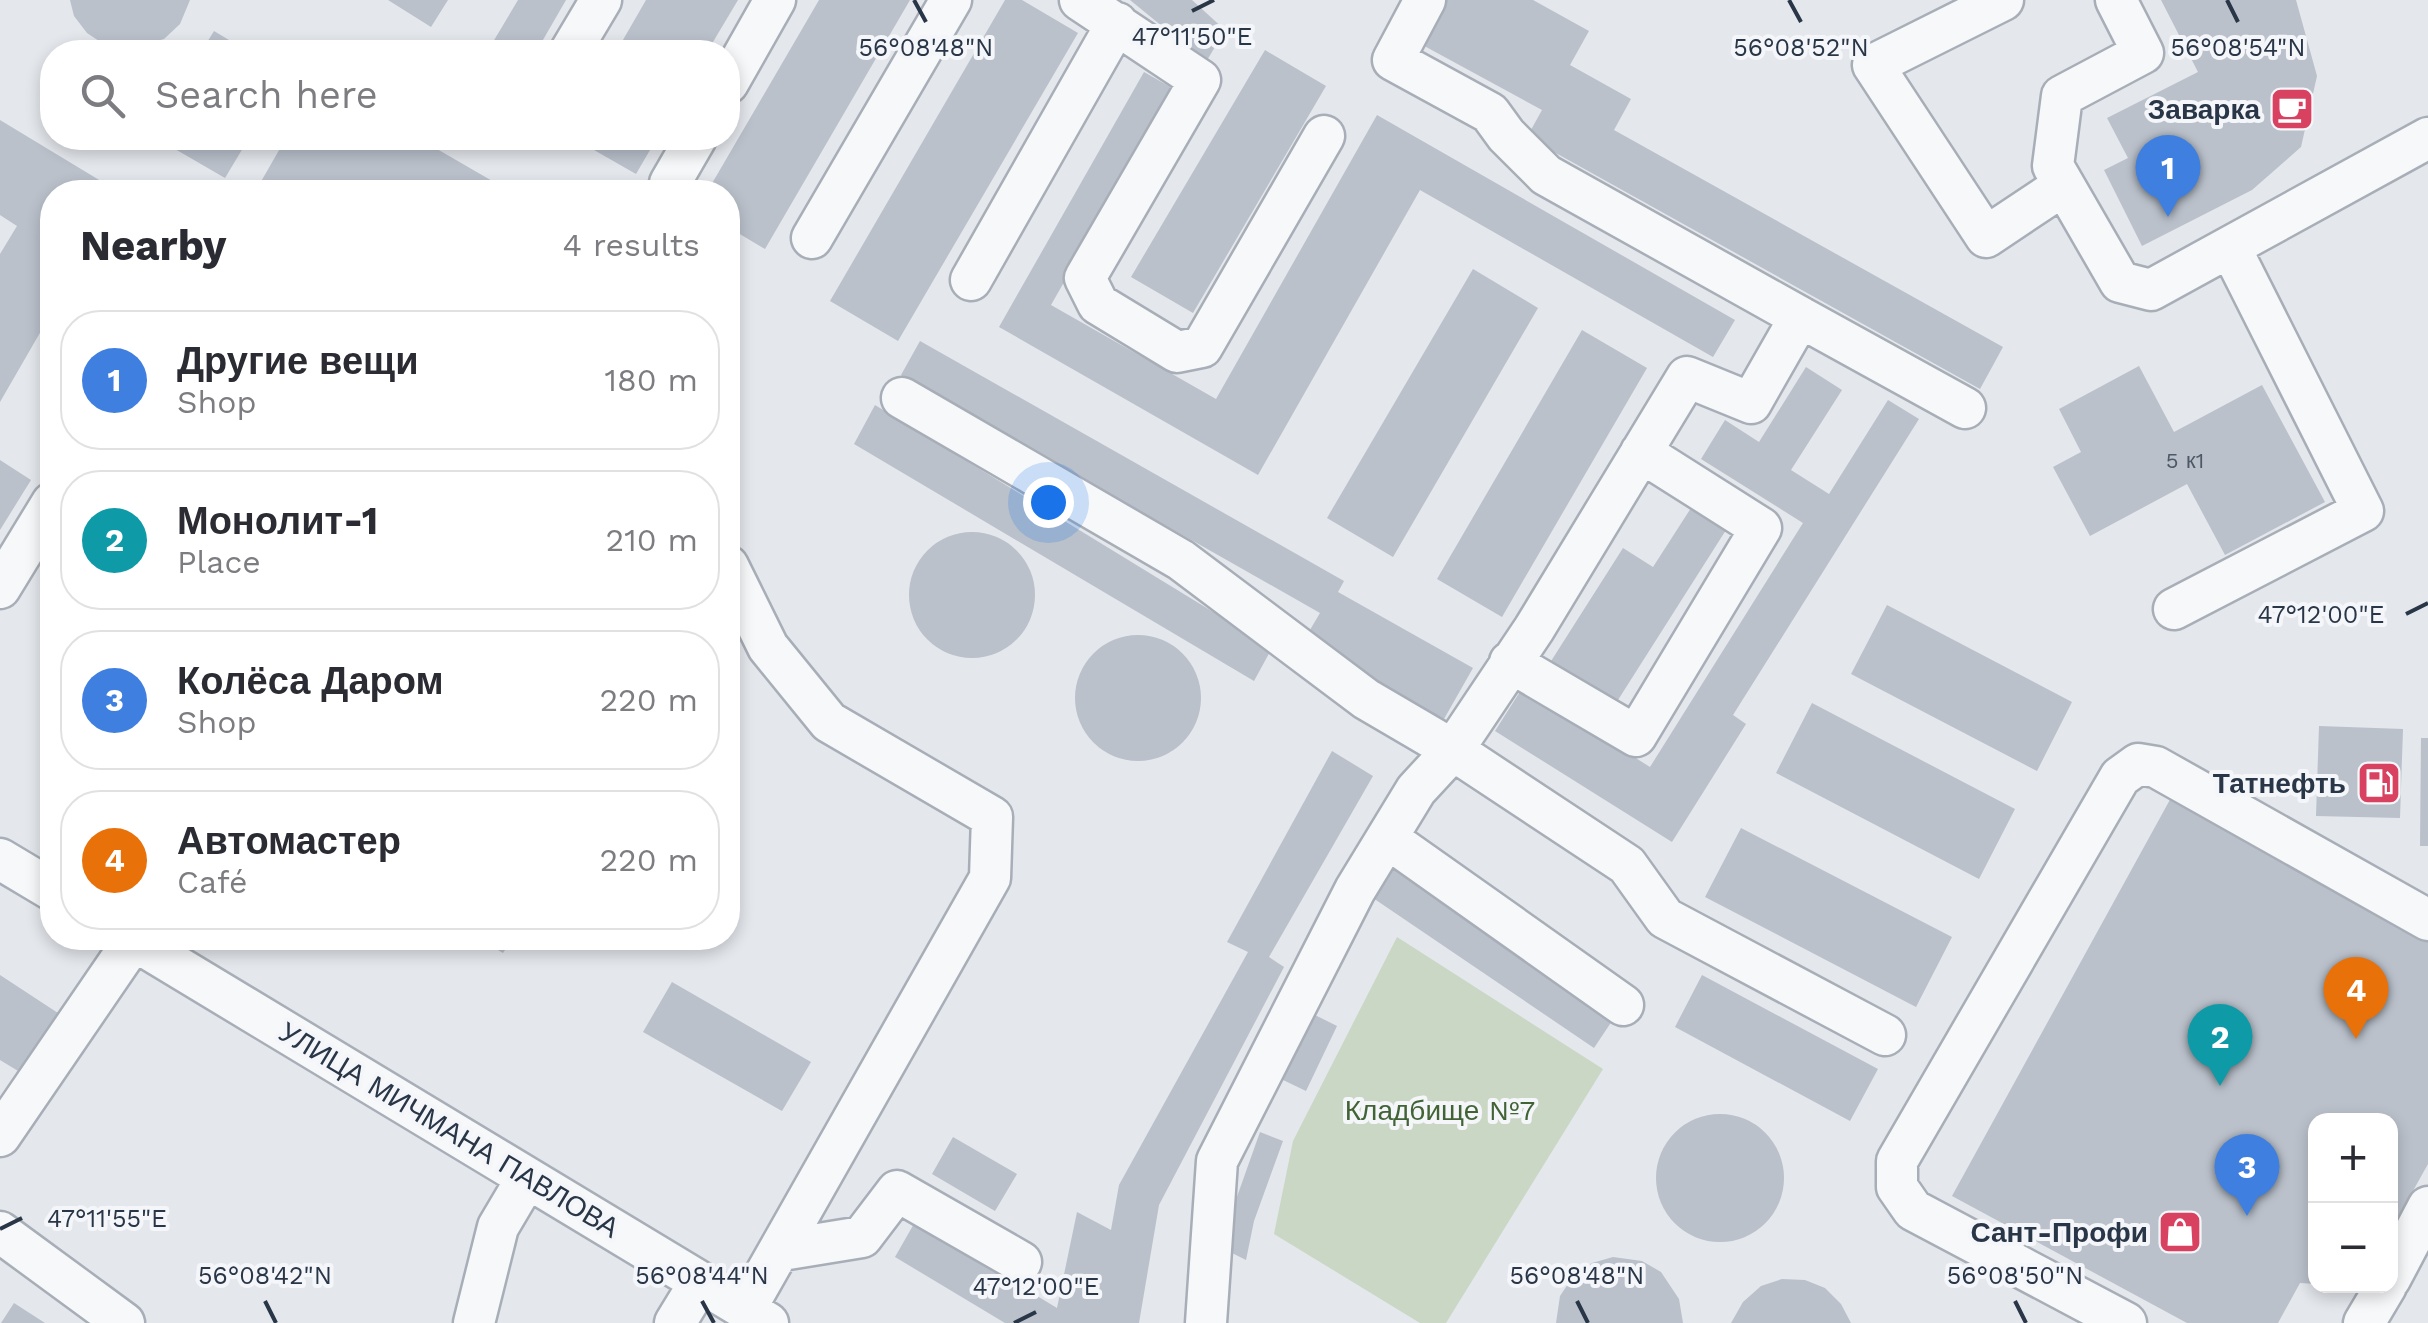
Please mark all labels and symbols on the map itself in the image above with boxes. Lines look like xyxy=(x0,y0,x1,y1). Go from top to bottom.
text: 47°11'50"E xyxy=(1131,22,1253,51)
text: 56°08'48"N xyxy=(859,33,993,62)
text: 56°08'52"N xyxy=(1733,33,1869,62)
text: 56°08'54"N xyxy=(2170,33,2306,62)
cafe icon: Заварка xyxy=(2269,86,2315,132)
place label: Заварка xyxy=(2148,93,2260,126)
pin: 1 xyxy=(2136,134,2200,217)
house number: 5 к1 xyxy=(2166,448,2204,473)
your location xyxy=(1023,477,1074,528)
text: 47°12'00"E xyxy=(2258,600,2384,629)
fuel station icon: Татнефть xyxy=(2356,760,2402,806)
place label: Татнефть xyxy=(2213,767,2346,800)
pin: 4 xyxy=(2324,956,2388,1039)
pin: 2 xyxy=(2188,1004,2252,1086)
street label: УЛИЦА МИЧМАНА ПАВЛОВА xyxy=(273,1015,625,1245)
park label: Кладбище №7 xyxy=(1345,1094,1535,1127)
pin: 3 xyxy=(2214,1134,2280,1216)
text: 47°11'55"E xyxy=(47,1204,167,1233)
shop icon: Сант-Профи xyxy=(2157,1209,2203,1255)
place label: Сант-Профи xyxy=(1970,1216,2148,1249)
text: 56°08'42"N xyxy=(198,1261,332,1290)
text: 56°08'44"N xyxy=(635,1261,769,1290)
text: 56°08'48"N xyxy=(1510,1261,1644,1290)
text: 56°08'50"N xyxy=(1947,1261,2083,1290)
text: 47°12'00"E xyxy=(973,1272,1099,1301)

